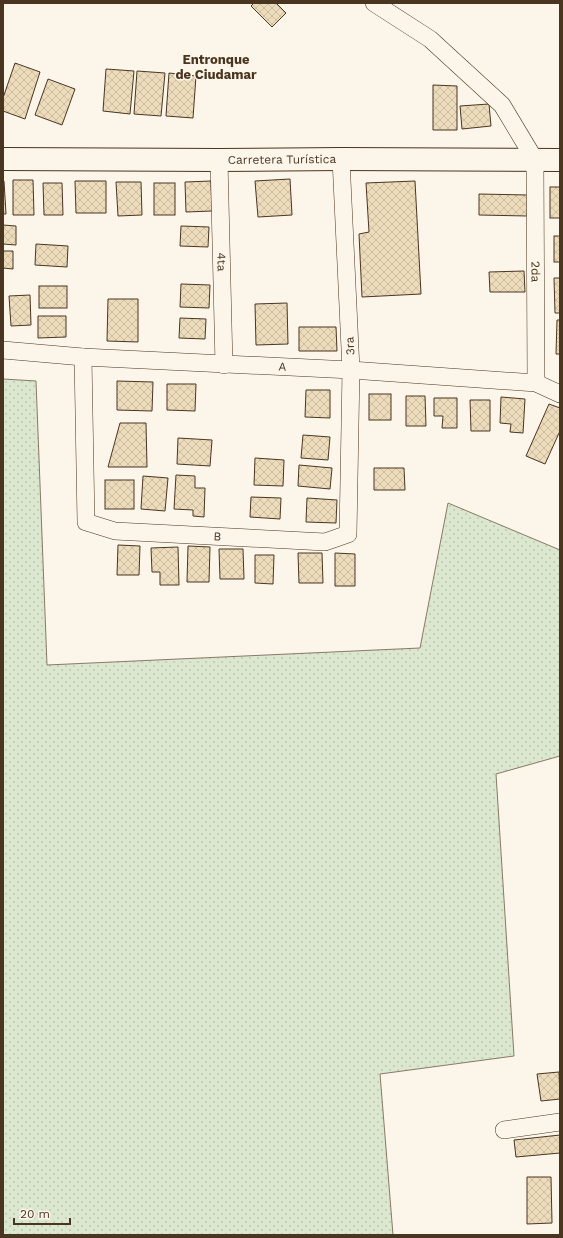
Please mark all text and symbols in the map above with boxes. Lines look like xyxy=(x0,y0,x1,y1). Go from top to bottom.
district label: Entronque de Ciudamar xyxy=(175,52,257,82)
street label: Carretera Turística xyxy=(228,152,337,167)
street label: 4ta xyxy=(214,252,229,272)
street label: 2da xyxy=(528,261,543,283)
street label: 3ra xyxy=(343,336,357,356)
street label: A xyxy=(278,359,287,374)
street label: B xyxy=(213,529,222,544)
scale bar xyxy=(14,1200,70,1226)
text: 20 m xyxy=(20,1207,50,1221)

